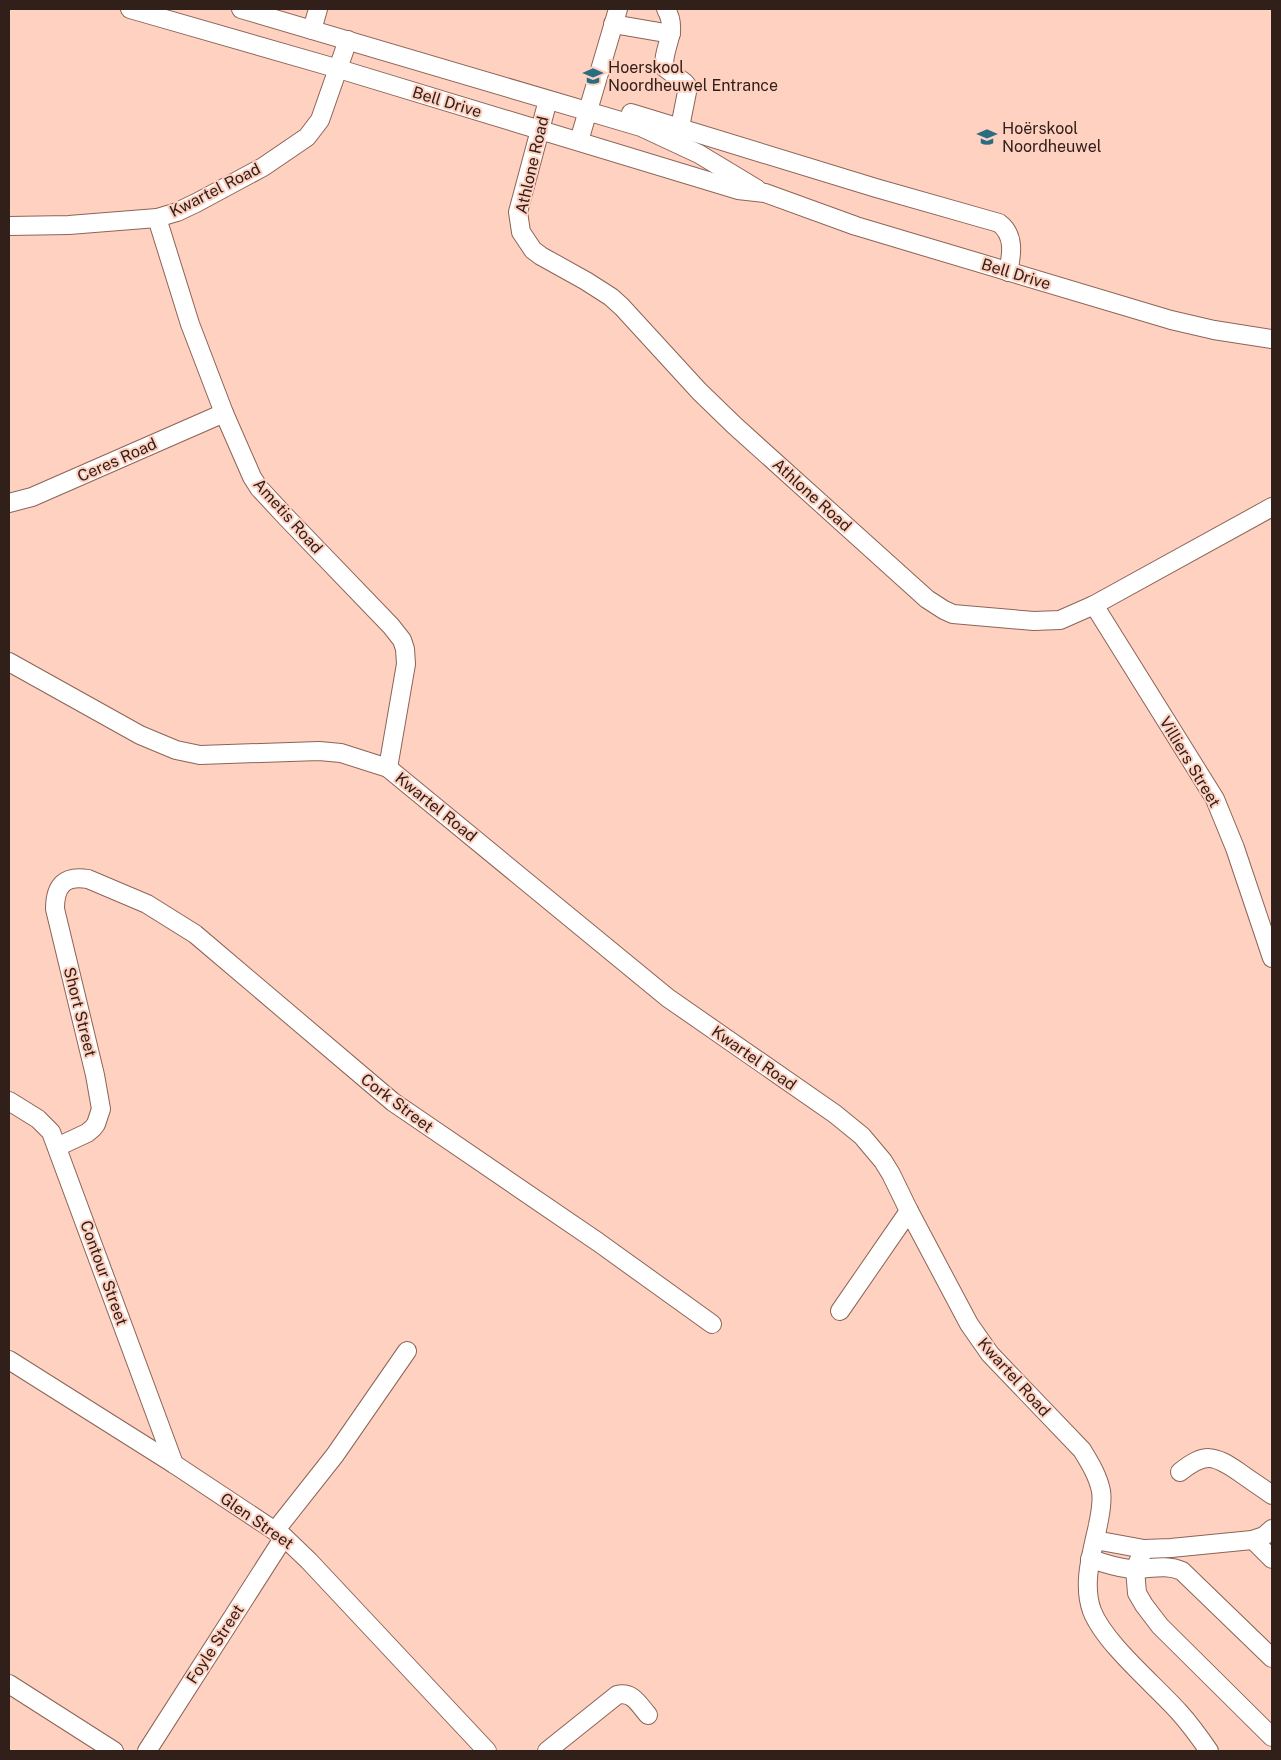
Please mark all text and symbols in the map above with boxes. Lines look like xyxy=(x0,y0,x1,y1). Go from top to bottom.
place label: Hoerskool Noordheuwel Entrance xyxy=(608,58,778,95)
school or university icon: Hoerskool Noordheuwel Entrance xyxy=(582,65,604,87)
street label: Bell Drive xyxy=(410,82,484,122)
street label: Athlone Road xyxy=(512,114,552,216)
place label: Hoërskool Noordheuwel xyxy=(1002,119,1102,156)
school or university icon: Hoërskool Noordheuwel xyxy=(976,126,998,148)
street label: Kwartel Road xyxy=(167,159,263,221)
street label: Bell Drive xyxy=(979,254,1053,294)
street label: Ceres Road xyxy=(74,434,160,486)
street label: Athlone Road xyxy=(769,455,855,535)
street label: Ametis Road xyxy=(250,475,326,557)
street label: Villiers Street xyxy=(1156,713,1224,811)
street label: Kwartel Road xyxy=(392,768,480,846)
street label: Short Street xyxy=(60,965,100,1059)
street label: Kwartel Road xyxy=(708,1022,800,1094)
street label: Cork Street xyxy=(357,1070,437,1136)
street label: Contour Street xyxy=(76,1218,132,1328)
street label: Kwartel Road xyxy=(974,1334,1054,1420)
street label: Glen Street xyxy=(217,1489,297,1553)
street label: Foyle Street xyxy=(182,1601,248,1687)

